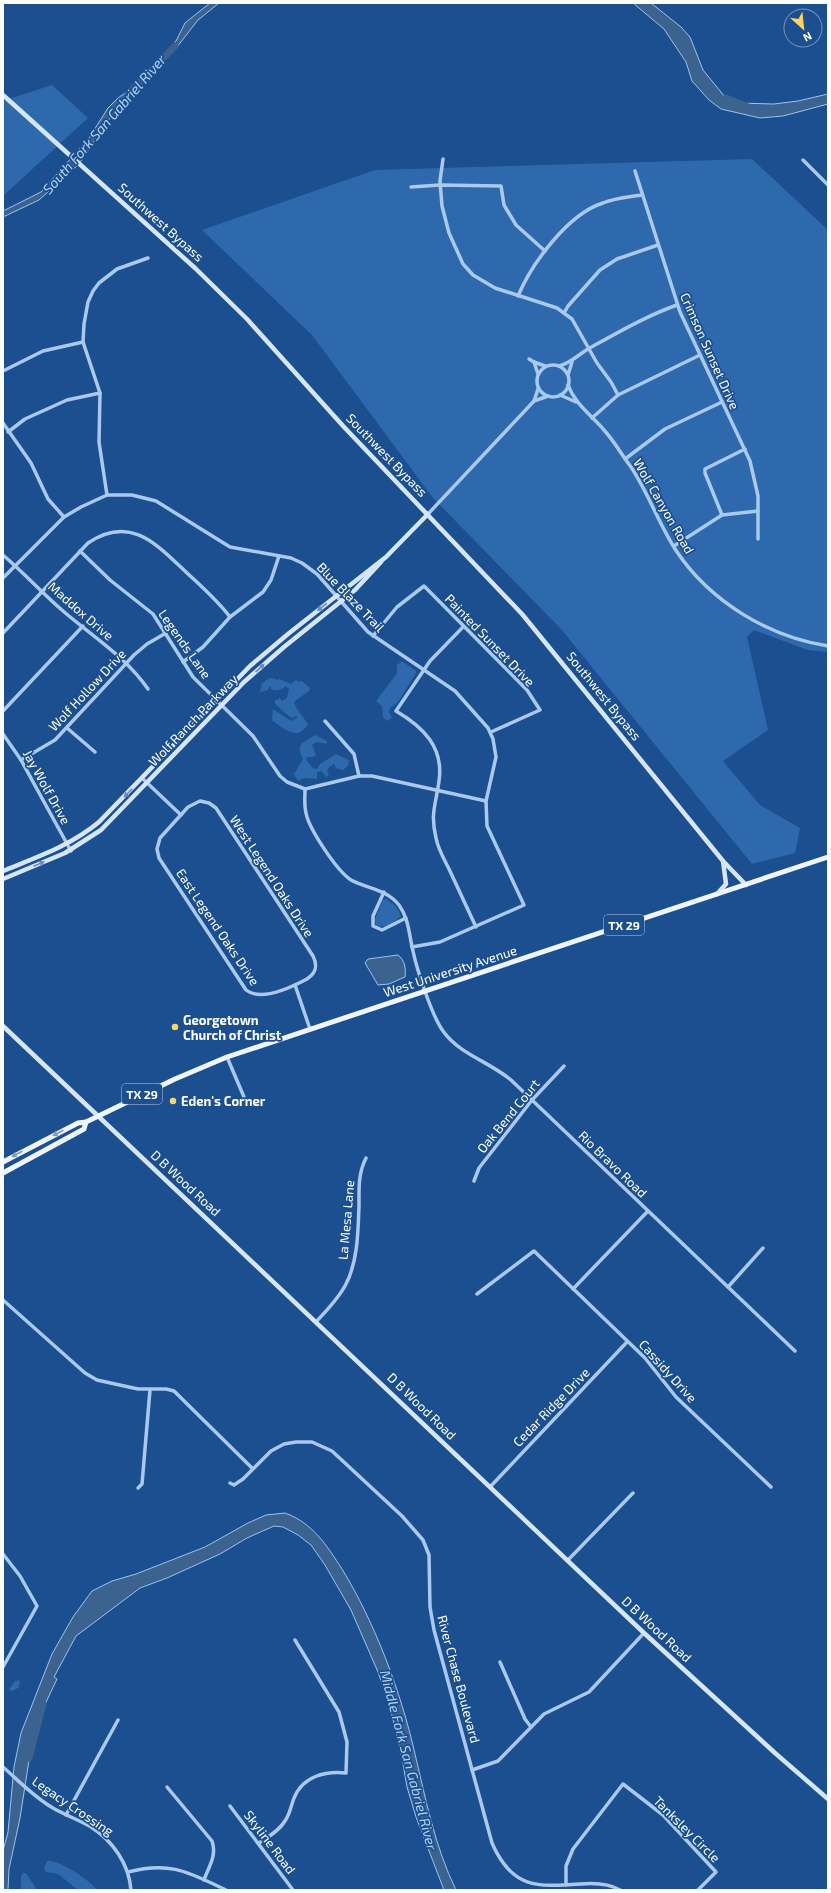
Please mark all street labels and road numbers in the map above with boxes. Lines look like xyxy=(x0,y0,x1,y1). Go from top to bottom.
street label: Southwest Bypass xyxy=(115,179,207,265)
street label: Crimson Sunset Drive xyxy=(677,290,743,412)
street label: Southwest Bypass xyxy=(343,410,431,500)
street label: Wolf Canyon Road xyxy=(630,455,698,557)
street label: Blue Blaze Trail xyxy=(314,559,388,635)
street label: Maddox Drive xyxy=(45,578,117,644)
street label: Painted Sunset Drive xyxy=(442,590,538,690)
street label: Legends Lane xyxy=(155,606,215,682)
street label: Wolf Hollow Drive xyxy=(45,646,129,734)
street label: Southwest Bypass xyxy=(563,648,645,744)
street label: Wolf Ranch Parkway xyxy=(145,671,241,769)
street label: Jay Wolf Drive xyxy=(20,747,74,827)
street label: West Legend Oaks Drive xyxy=(227,812,317,940)
street label: East Legend Oaks Drive xyxy=(173,866,263,988)
road number: TX 29 xyxy=(604,915,644,935)
street label: West University Avenue xyxy=(381,942,519,1000)
street label: Oak Bend Court xyxy=(473,1076,543,1156)
road number: TX 29 xyxy=(122,1084,162,1104)
street label: Rio Bravo Road xyxy=(575,1127,651,1201)
street label: D B Wood Road xyxy=(148,1147,224,1219)
street label: La Mesa Lane xyxy=(335,1179,357,1261)
street label: Cassidy Drive xyxy=(636,1336,700,1406)
street label: Cedar Ridge Drive xyxy=(509,1364,593,1450)
street label: D B Wood Road xyxy=(384,1369,460,1443)
street label: D B Wood Road xyxy=(619,1593,695,1665)
street label: River Chase Boulevard xyxy=(434,1613,484,1745)
street label: Legacy Crossing xyxy=(29,1773,117,1839)
street label: Tanksley Circle xyxy=(650,1792,724,1866)
street label: Skyline Road xyxy=(241,1807,299,1877)

